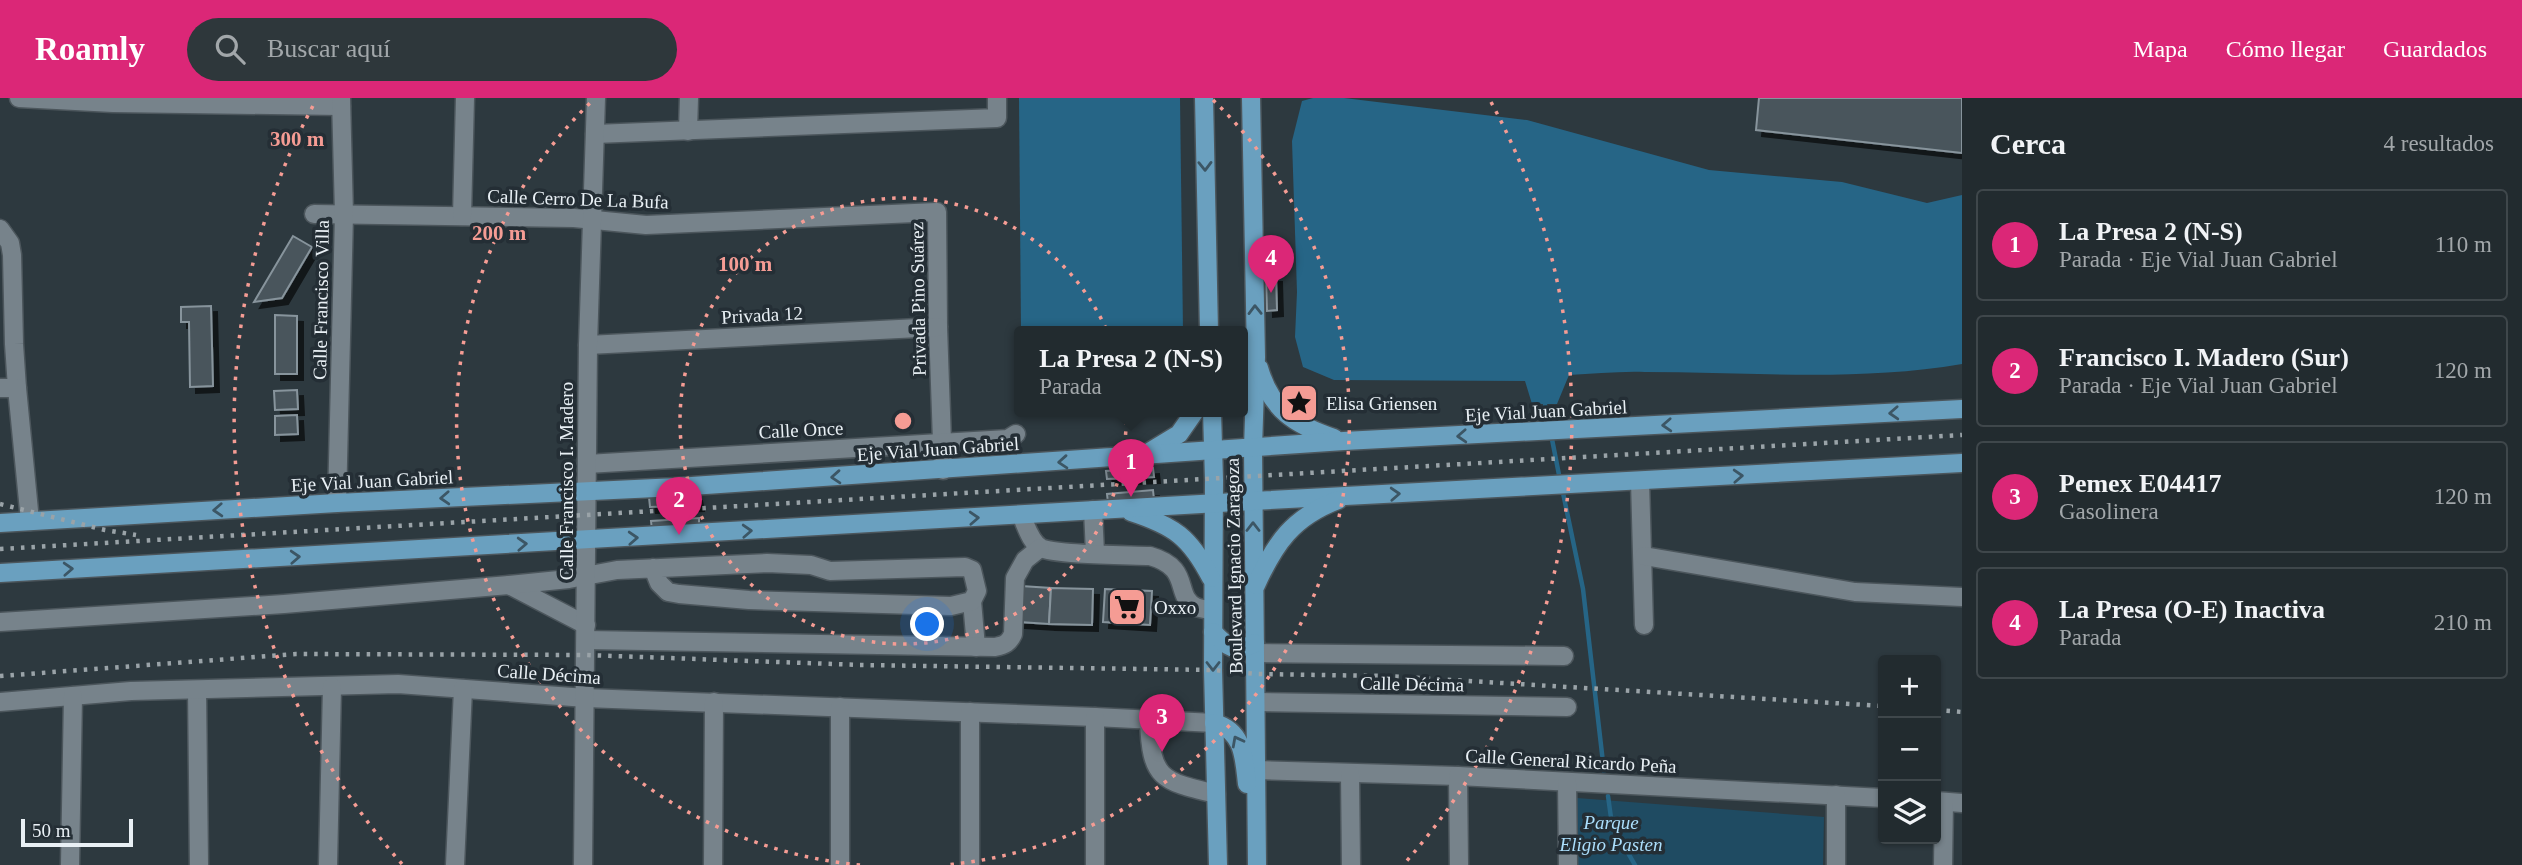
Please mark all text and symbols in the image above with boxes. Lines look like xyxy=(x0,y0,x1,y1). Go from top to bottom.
search box xyxy=(187,18,677,81)
icon: search xyxy=(211,30,249,68)
text: Roamly xyxy=(35,31,145,67)
text: Buscar aquí xyxy=(267,34,390,63)
text: Mapa xyxy=(2133,36,2188,62)
text: Cómo llegar xyxy=(2226,36,2345,62)
text: Guardados xyxy=(2383,36,2487,62)
text: 300 m xyxy=(270,127,325,151)
text: Cerca xyxy=(1990,127,2066,160)
text: 4 resultados xyxy=(2383,131,2494,156)
one-way arrow xyxy=(1198,161,1213,172)
street label: Calle Cerro De La Bufa xyxy=(487,185,670,213)
text: La Presa 2 (N-S) xyxy=(2059,217,2243,246)
street label: Calle Francisco Villa xyxy=(309,219,333,380)
text: 200 m xyxy=(472,221,527,245)
street label: Privada Pino Suárez xyxy=(906,222,930,376)
text: 1 xyxy=(2009,232,2021,257)
text: 110 m xyxy=(2435,232,2492,257)
pin: 4 xyxy=(1248,235,1294,293)
text: Parada · Eje Vial Juan Gabriel xyxy=(2059,247,2338,272)
text: 100 m xyxy=(718,252,773,276)
street label: Privada 12 xyxy=(721,302,803,328)
one-way arrow xyxy=(1248,304,1263,315)
popup xyxy=(1014,326,1248,417)
text: Francisco I. Madero (Sur) xyxy=(2059,343,2349,372)
text: La Presa 2 (N-S) xyxy=(1039,344,1223,373)
text: 2 xyxy=(2009,358,2021,383)
text: 120 m xyxy=(2434,358,2492,383)
text: Parada · Eje Vial Juan Gabriel xyxy=(2059,373,2338,398)
text: Parada xyxy=(1039,374,1102,399)
street label: Calle Francisco I. Madero xyxy=(556,382,577,580)
place icon: Elisa Griensen xyxy=(1278,382,1320,424)
place label: Elisa Griensen xyxy=(1326,393,1438,414)
street label: Eje Vial Juan Gabriel xyxy=(1464,396,1628,426)
one-way arrow xyxy=(1888,405,1899,420)
centre of rings xyxy=(891,409,915,433)
street label: Calle Once xyxy=(758,417,844,443)
one-way arrow xyxy=(1661,418,1672,433)
one-way arrow xyxy=(1456,428,1467,443)
street label: Eje Vial Juan Gabriel xyxy=(856,433,1020,465)
pin: 1 xyxy=(1108,439,1154,497)
one-way arrow xyxy=(1057,454,1068,469)
street label: Boulevard Ignacio Zaragoza xyxy=(1222,457,1246,674)
street label: Eje Vial Juan Gabriel xyxy=(290,466,454,496)
one-way arrow xyxy=(1732,468,1743,483)
one-way arrow xyxy=(830,469,841,484)
text: Pemex E04417 xyxy=(2059,469,2221,498)
pin: 2 xyxy=(656,477,702,535)
text: 3 xyxy=(2009,484,2021,509)
text: 120 m xyxy=(2434,484,2492,509)
one-way arrow xyxy=(1390,487,1401,502)
one-way arrow xyxy=(440,491,451,506)
text: Gasolinera xyxy=(2059,499,2159,524)
one-way arrow xyxy=(213,502,224,517)
one-way arrow xyxy=(969,511,980,526)
one-way arrow xyxy=(1245,522,1261,532)
one-way arrow xyxy=(742,524,753,539)
one-way arrow xyxy=(628,531,639,546)
one-way arrow xyxy=(517,537,528,552)
one-way arrow xyxy=(290,549,301,564)
one-way arrow xyxy=(63,562,74,577)
supermarket icon: Oxxo xyxy=(1106,586,1148,628)
text: La Presa (O-E) Inactiva xyxy=(2059,595,2325,624)
place label: Oxxo xyxy=(1154,597,1196,618)
your location xyxy=(910,607,944,641)
text: 4 xyxy=(2009,610,2021,635)
text: 210 m xyxy=(2434,610,2492,635)
text: Parada xyxy=(2059,625,2122,650)
map controls xyxy=(1878,655,1941,844)
button: + xyxy=(1878,655,1941,718)
street label: Calle Décima xyxy=(496,660,602,688)
one-way arrow xyxy=(1205,661,1221,672)
street label: Calle Décima xyxy=(1360,673,1465,695)
pin: 3 xyxy=(1139,694,1185,752)
button: − xyxy=(1878,718,1941,781)
one-way arrow xyxy=(1231,736,1245,749)
street label: Calle General Ricardo Peña xyxy=(1465,745,1678,777)
button: layers xyxy=(1878,781,1941,844)
park label: Parque Eligio Pasten xyxy=(1559,812,1662,855)
scale bar xyxy=(21,816,133,848)
text: 50 m xyxy=(32,820,71,841)

